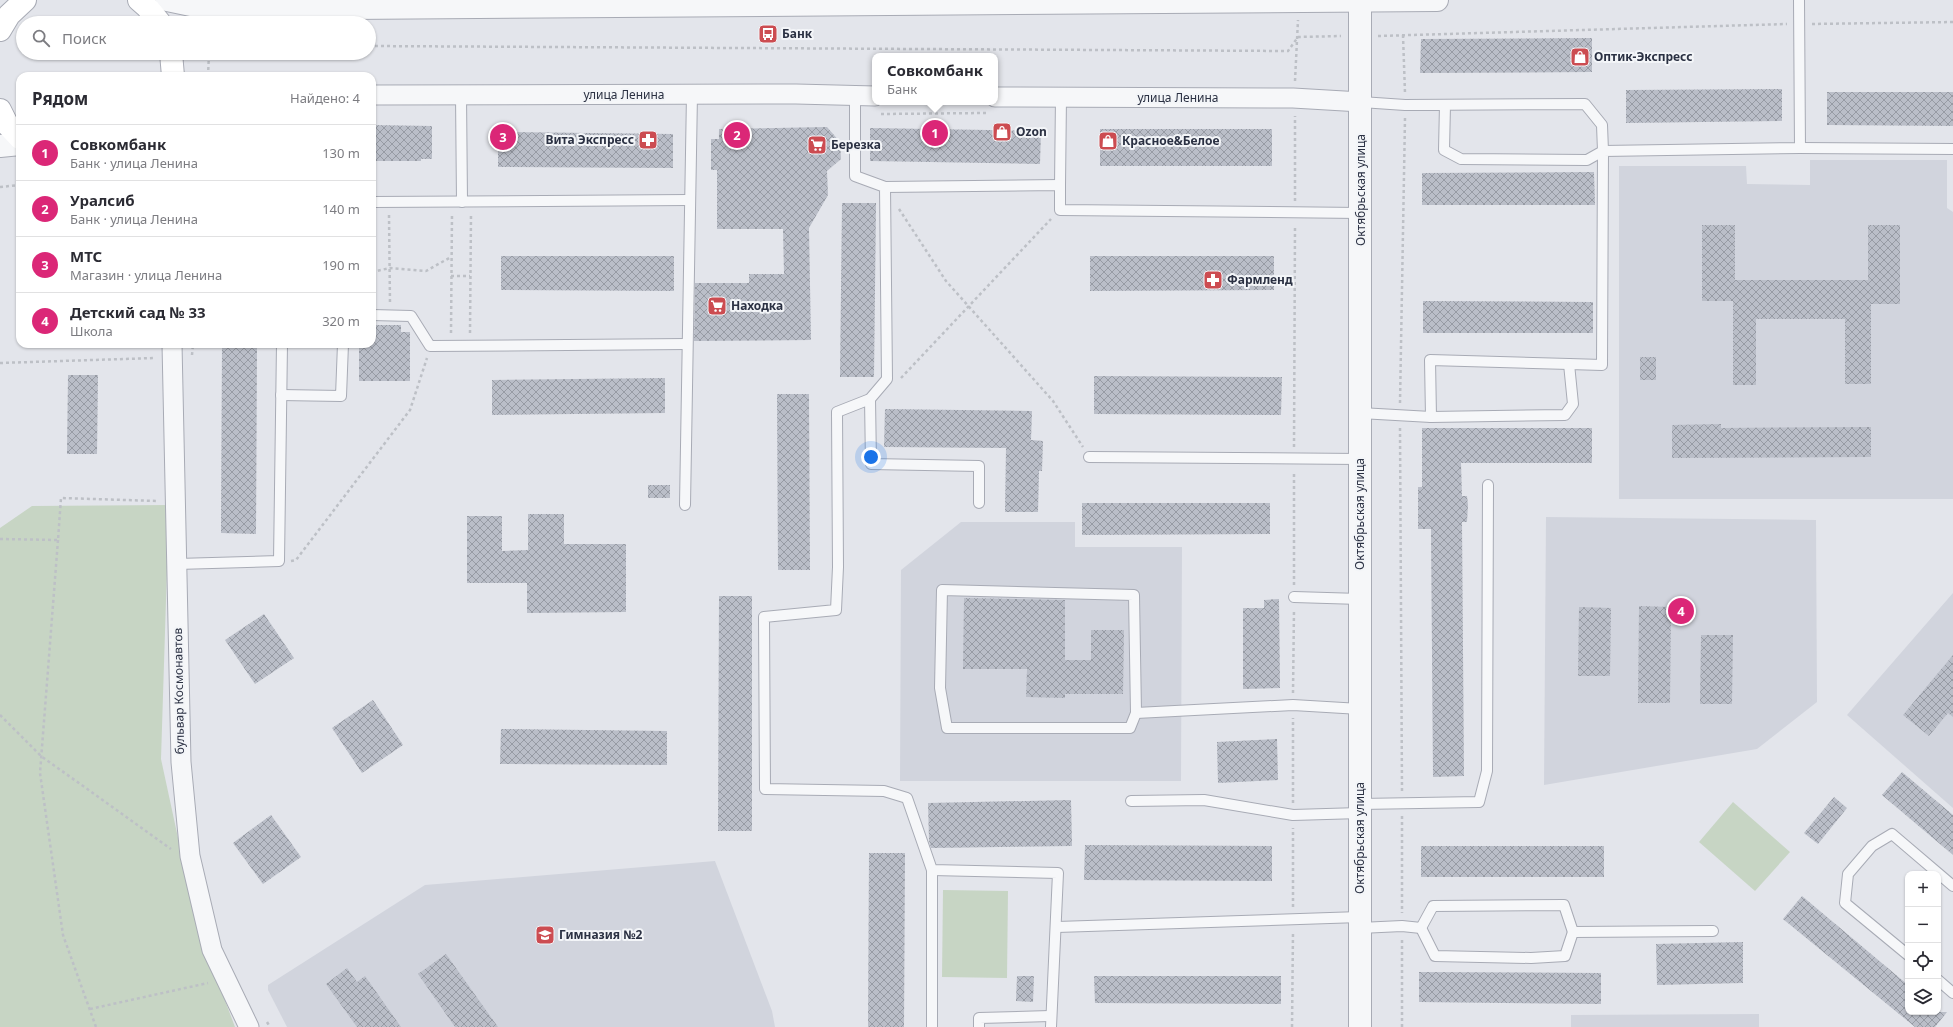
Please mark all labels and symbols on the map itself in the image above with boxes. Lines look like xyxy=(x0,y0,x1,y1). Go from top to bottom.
bus stop icon: Банк xyxy=(757,23,779,45)
place label: Банк xyxy=(782,25,813,42)
shop icon: Оптик-Экспресс xyxy=(1569,46,1591,68)
place label: Оптик-Экспресс xyxy=(1594,48,1693,65)
street label: улица Ленина xyxy=(584,86,665,103)
street label: улица Ленина xyxy=(1138,89,1219,106)
pin: 1 xyxy=(922,118,948,148)
pin: 2 xyxy=(724,120,750,150)
shop icon: Ozon xyxy=(991,121,1013,143)
pin: 3 xyxy=(490,122,516,152)
place label: Ozon xyxy=(1016,123,1047,140)
pharmacy icon: Вита Экспресс xyxy=(637,129,659,151)
shop icon: Красное&Белое xyxy=(1097,130,1119,152)
place label: Вита Экспресс xyxy=(545,131,634,148)
place label: Красное&Белое xyxy=(1122,132,1219,149)
supermarket icon: Березка xyxy=(806,134,828,156)
street label: Октябрьская улица xyxy=(1352,134,1369,246)
place label: Березка xyxy=(831,136,881,153)
pharmacy icon: Фармленд xyxy=(1202,269,1224,291)
place label: Фармленд xyxy=(1227,271,1293,288)
supermarket icon: Находка xyxy=(706,295,728,317)
place label: Находка xyxy=(731,297,783,314)
your location xyxy=(861,447,881,467)
street label: Октябрьская улица xyxy=(1351,458,1368,570)
pin: 4 xyxy=(1668,596,1694,626)
street label: бульвар Космонавтов xyxy=(169,627,188,754)
street label: Октябрьская улица xyxy=(1351,782,1368,894)
school or university icon: Гимназия №2 xyxy=(534,924,556,946)
place label: Гимназия №2 xyxy=(559,926,643,943)

